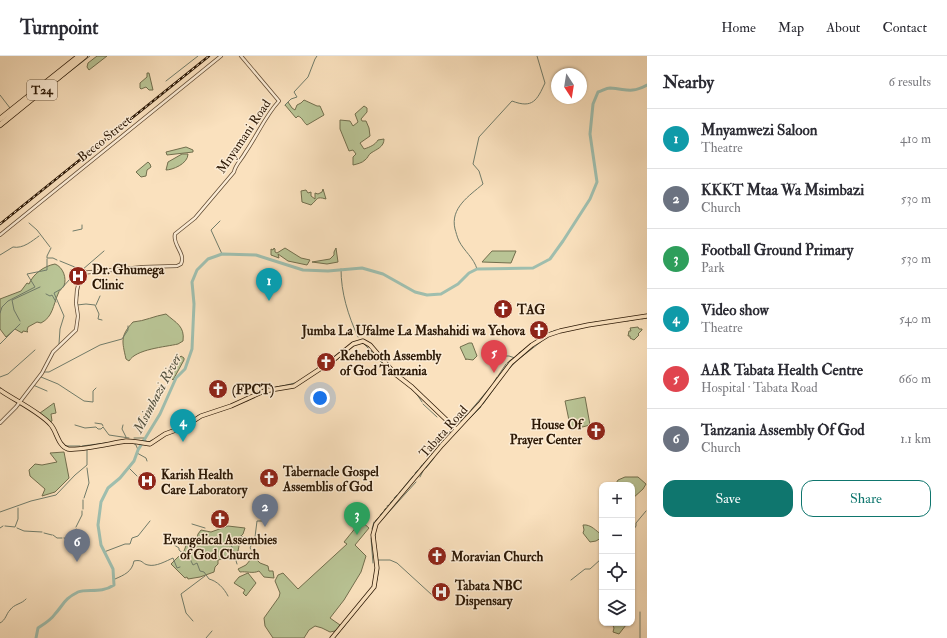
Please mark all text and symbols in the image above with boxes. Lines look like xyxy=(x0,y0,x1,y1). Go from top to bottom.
text: Turnpoint xyxy=(20,16,98,40)
text: Home xyxy=(721,19,756,36)
text: Map xyxy=(778,19,804,36)
text: About xyxy=(826,19,860,36)
text: Contact xyxy=(882,19,927,36)
north arrow xyxy=(551,68,587,104)
text: Nearby xyxy=(663,72,714,93)
text: 6 results xyxy=(888,74,931,90)
road number: T24 xyxy=(27,80,57,100)
street label: Mnyamani Road xyxy=(213,96,276,177)
street label: Becco Street xyxy=(74,112,135,165)
text: Mnyamwezi Saloon xyxy=(701,121,818,140)
text: 1 xyxy=(674,131,678,147)
text: 410 m xyxy=(900,131,931,147)
text: Theatre xyxy=(701,140,743,156)
text: KKKT Mtaa Wa Msimbazi xyxy=(701,181,864,200)
text: 2 xyxy=(673,191,679,207)
text: 530 m xyxy=(901,191,931,207)
text: Church xyxy=(701,200,741,216)
text: Football Ground Primary xyxy=(701,241,853,260)
text: 3 xyxy=(674,251,679,267)
text: 530 m xyxy=(901,251,931,267)
text: Park xyxy=(701,260,725,276)
place label: Dr. Ghumega Clinic xyxy=(92,262,165,293)
hospital icon: Dr. Ghumega Clinic xyxy=(67,265,89,287)
pin: 1 xyxy=(256,268,282,301)
church icon: TAG xyxy=(492,298,514,320)
text: Video show xyxy=(701,301,769,320)
place label: TAG xyxy=(516,302,545,318)
text: 4 xyxy=(672,311,680,327)
text: 540 m xyxy=(899,311,931,327)
church icon: Jumba La Ufalme La Mashahidi wa Yehova xyxy=(528,319,550,341)
text: Theatre xyxy=(701,320,743,336)
place label: Jumba La Ufalme La Mashahidi wa Yehova xyxy=(301,323,526,340)
pin: 5 xyxy=(481,340,507,373)
place label: Reheboth Assembly of God Tanzania xyxy=(340,348,443,379)
water label: Msimbazi River xyxy=(129,350,186,437)
church icon: Reheboth Assembly of God Tanzania xyxy=(315,351,337,373)
text: AAR Tabata Health Centre xyxy=(701,361,863,380)
text: 5 xyxy=(673,371,679,387)
text: 660 m xyxy=(898,371,931,387)
church icon: (FPCT) xyxy=(207,378,229,400)
text: Hospital · Tabata Road xyxy=(701,380,818,396)
place label: (FPCT) xyxy=(232,382,274,398)
your location xyxy=(310,388,330,408)
street label: Tabata Road xyxy=(416,402,472,461)
pin: 4 xyxy=(170,409,196,442)
place label: House Of Prayer Center xyxy=(510,417,585,449)
church icon: House Of Prayer Center xyxy=(585,420,607,442)
text: Tanzania Assembly Of God xyxy=(701,421,865,440)
text: 6 xyxy=(673,431,679,447)
text: 1.1 km xyxy=(900,431,931,447)
text: Church xyxy=(701,440,741,456)
place label: Tabernacle Gospel Assemblis of God xyxy=(282,464,380,495)
place label: Karish Health Care Laboratory xyxy=(161,467,249,499)
church icon: Tabernacle Gospel Assemblis of God xyxy=(258,467,280,489)
hospital icon: Karish Health Care Laboratory xyxy=(136,470,158,492)
button: Save xyxy=(663,480,793,517)
button: Share xyxy=(801,480,931,517)
map controls xyxy=(599,482,635,626)
button: + xyxy=(599,482,635,518)
pin: 2 xyxy=(252,494,278,527)
pin: 3 xyxy=(344,502,370,535)
church icon: Evangelical Assembies of God Church xyxy=(209,508,231,530)
button: − xyxy=(599,518,635,554)
pin: 6 xyxy=(64,529,90,562)
place label: Evangelical Assembies of God Church xyxy=(163,532,278,563)
church icon: Moravian Church xyxy=(426,545,448,567)
place label: Moravian Church xyxy=(450,549,543,565)
button: locate xyxy=(599,554,635,590)
place label: Tabata NBC Dispensary xyxy=(454,578,522,610)
hospital icon: Tabata NBC Dispensary xyxy=(430,581,452,603)
button: layers xyxy=(599,590,635,626)

